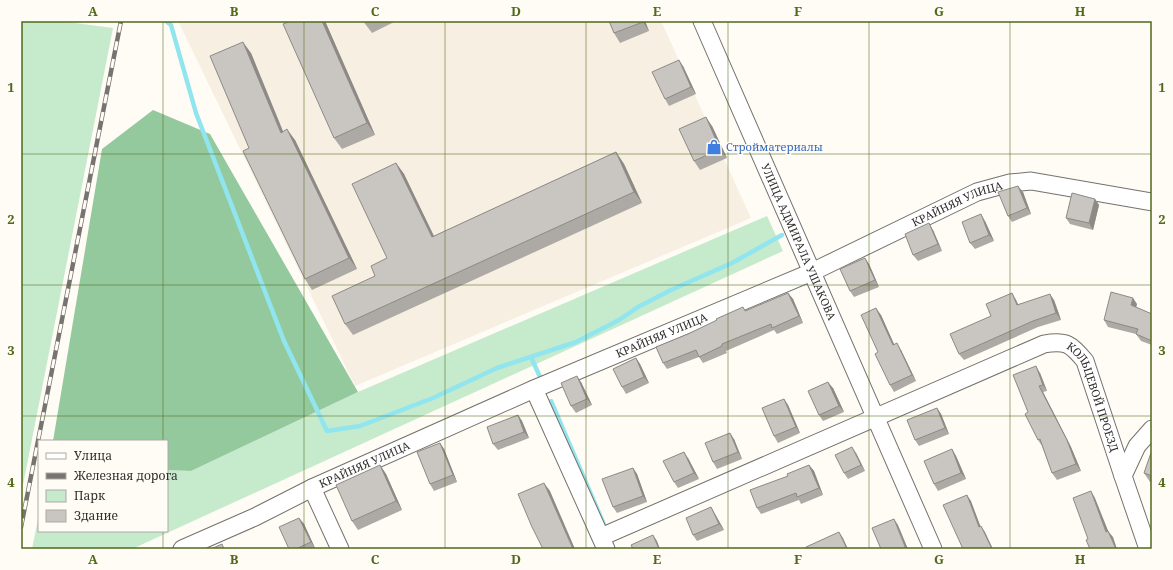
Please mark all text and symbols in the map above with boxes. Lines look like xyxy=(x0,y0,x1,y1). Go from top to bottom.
text: A xyxy=(88,2,98,20)
text: B xyxy=(230,2,239,20)
text: C xyxy=(371,2,380,20)
text: D xyxy=(511,2,521,20)
text: E xyxy=(653,2,662,20)
text: F xyxy=(794,2,802,20)
text: G xyxy=(934,2,944,20)
text: H xyxy=(1075,2,1086,20)
text: 1 xyxy=(7,78,15,96)
text: 1 xyxy=(1158,78,1166,96)
shop icon: Стройматериалы xyxy=(705,138,723,156)
place label: Стройматериалы xyxy=(726,139,823,154)
street label: УЛИЦА АДМИРАЛА УШАКОВА xyxy=(758,161,840,322)
street label: КРАЙНЯЯ УЛИЦА xyxy=(909,177,1004,230)
text: 2 xyxy=(7,210,15,228)
text: 2 xyxy=(1158,210,1166,228)
street label: КРАЙНЯЯ УЛИЦА xyxy=(613,309,709,361)
street label: КОЛЬЦЕВОЙ ПРОЕЗД xyxy=(1064,338,1122,454)
text: 3 xyxy=(7,341,15,359)
text: 3 xyxy=(1158,341,1166,359)
street label: КРАЙНЯЯ УЛИЦА xyxy=(316,437,412,491)
legend xyxy=(38,440,168,532)
text: Улица xyxy=(74,447,112,464)
text: Железная дорога xyxy=(73,467,178,484)
text: 4 xyxy=(7,473,15,491)
text: 4 xyxy=(1158,473,1166,491)
text: Парк xyxy=(74,487,106,504)
text: Здание xyxy=(74,507,118,524)
text: A xyxy=(88,550,98,568)
text: B xyxy=(230,550,239,568)
text: C xyxy=(371,550,380,568)
text: D xyxy=(511,550,521,568)
text: E xyxy=(653,550,662,568)
text: F xyxy=(794,550,802,568)
text: G xyxy=(934,550,944,568)
text: H xyxy=(1075,550,1086,568)

